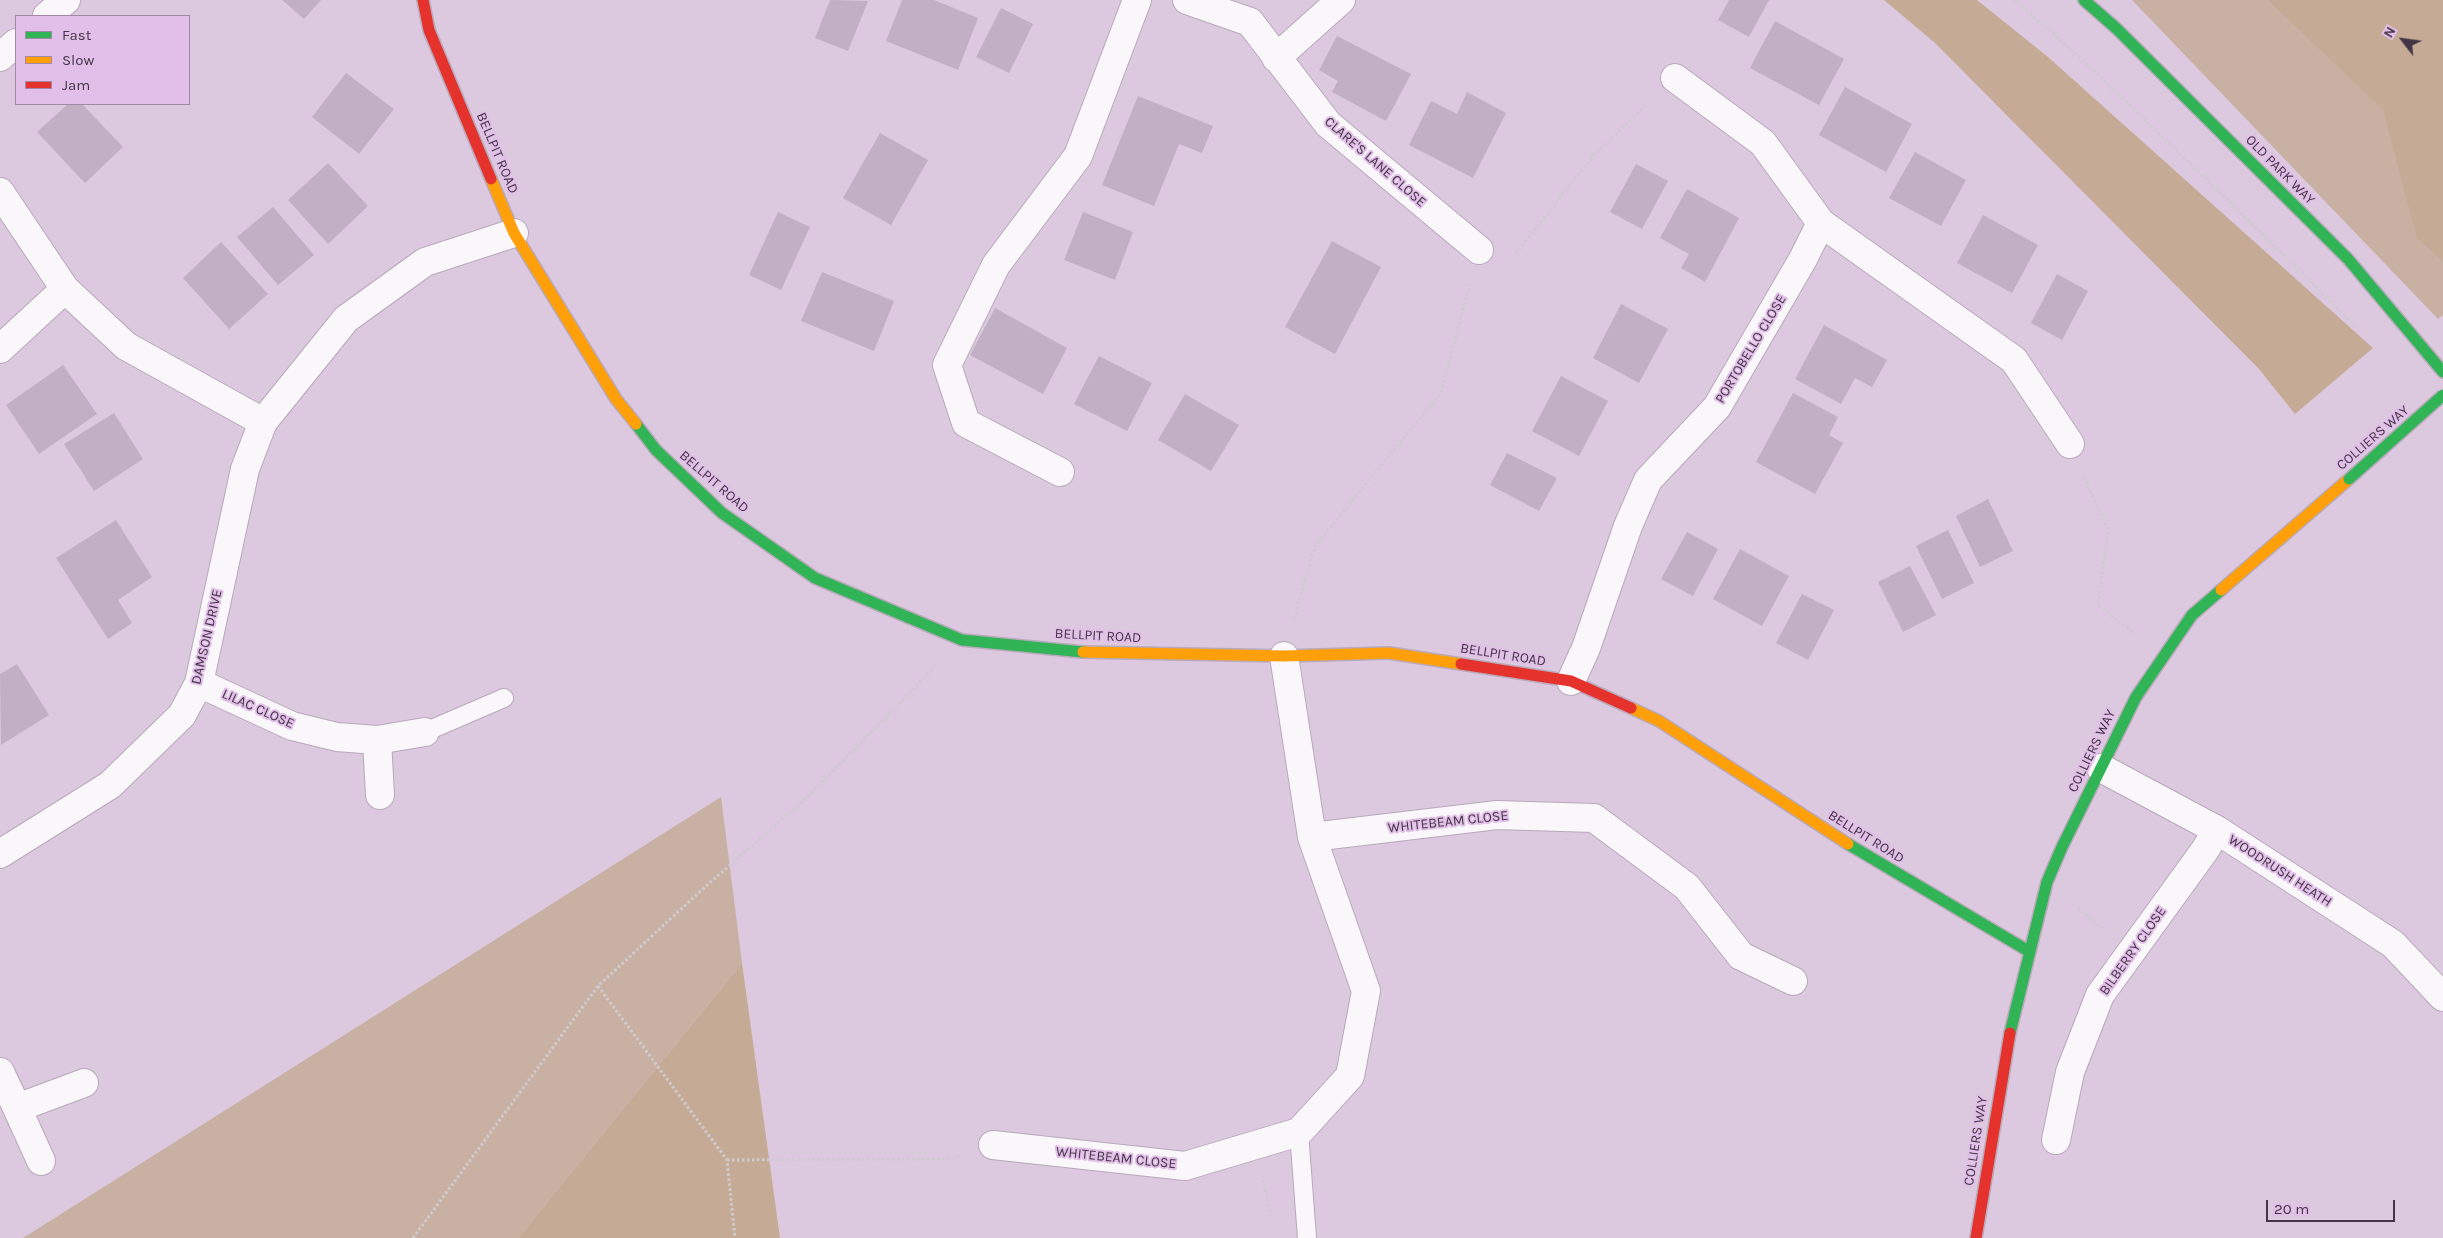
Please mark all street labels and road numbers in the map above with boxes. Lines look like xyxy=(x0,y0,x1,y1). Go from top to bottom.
street label: BELLPIT ROAD xyxy=(472,110,522,196)
street label: CLARE'S LANE CLOSE xyxy=(1321,113,1429,211)
street label: OLD PARK WAY xyxy=(2242,132,2318,208)
street label: PORTOBELLO CLOSE xyxy=(1712,292,1790,406)
street label: COLLIERS WAY xyxy=(2333,402,2413,474)
street label: BELLPIT ROAD xyxy=(676,447,752,517)
street label: DAMSON DRIVE xyxy=(188,588,226,686)
street label: BELLPIT ROAD xyxy=(1054,625,1142,647)
street label: BELLPIT ROAD xyxy=(1459,640,1547,670)
street label: LILAC CLOSE xyxy=(219,686,297,732)
street label: COLLIERS WAY xyxy=(2065,707,2119,795)
street label: WHITEBEAM CLOSE xyxy=(1387,807,1509,837)
street label: BELLPIT ROAD xyxy=(1825,807,1907,867)
street label: WOODRUSH HEATH xyxy=(2225,831,2335,911)
street label: BILBERRY CLOSE xyxy=(2096,903,2170,999)
street label: COLLIERS WAY xyxy=(1961,1095,1991,1187)
street label: WHITEBEAM CLOSE xyxy=(1055,1143,1177,1173)

